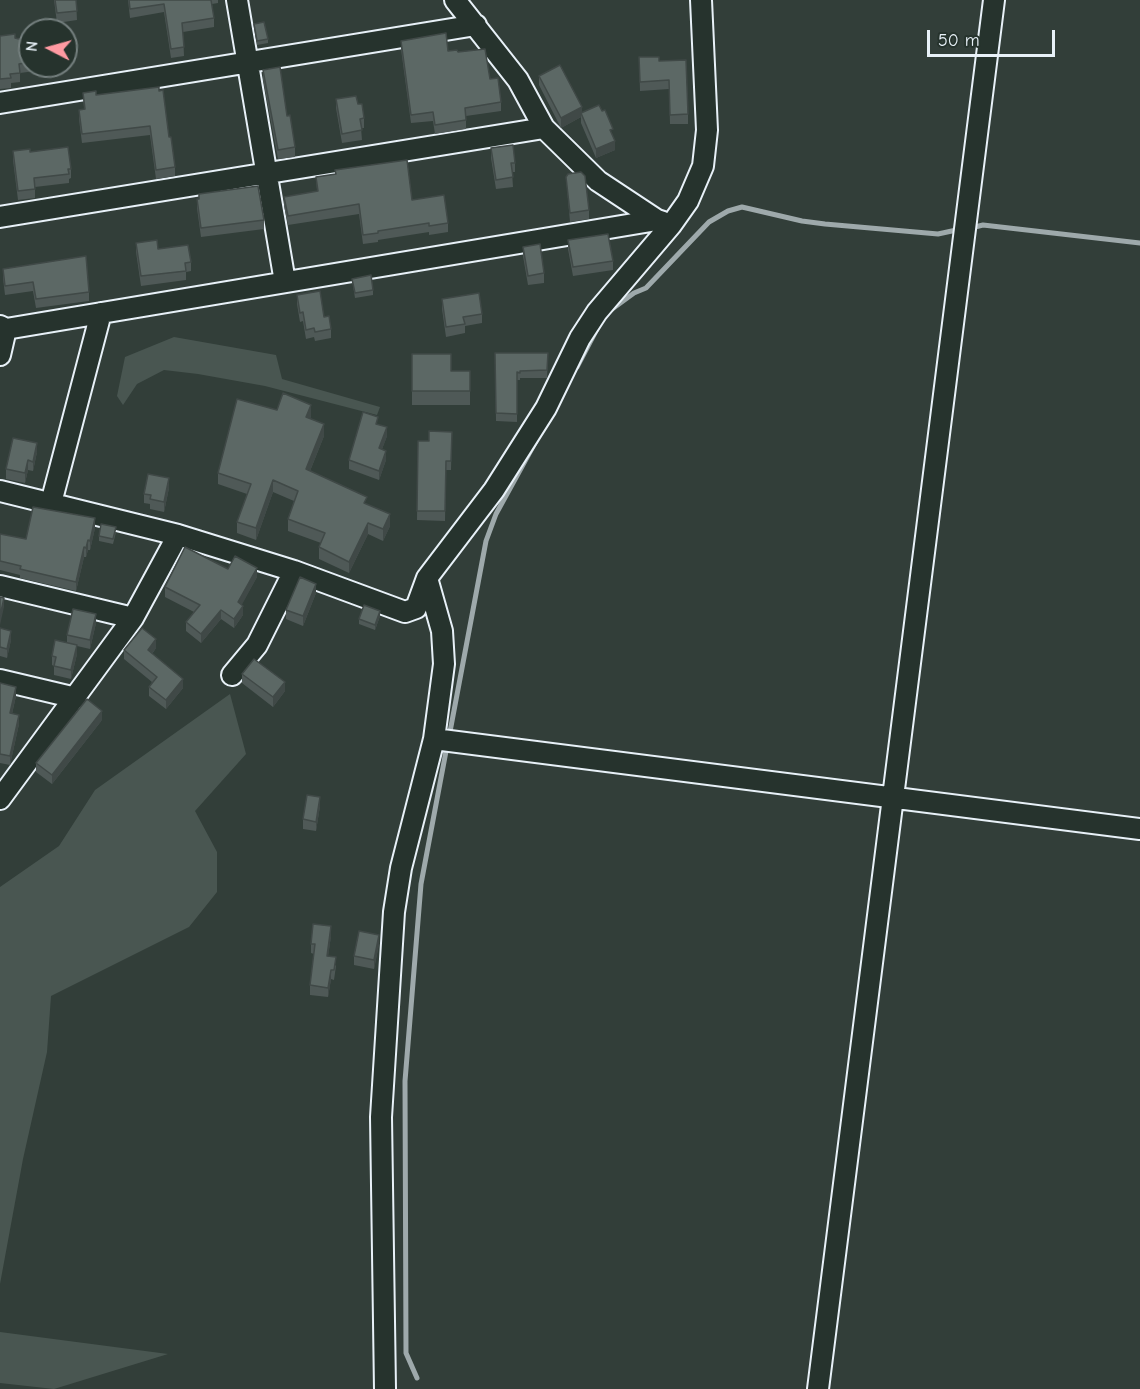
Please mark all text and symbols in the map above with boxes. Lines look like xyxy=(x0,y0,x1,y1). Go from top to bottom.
north arrow xyxy=(18,18,78,78)
scale bar xyxy=(930,18,1058,56)
text: 50 m xyxy=(938,30,980,51)
text: N xyxy=(23,40,42,52)

